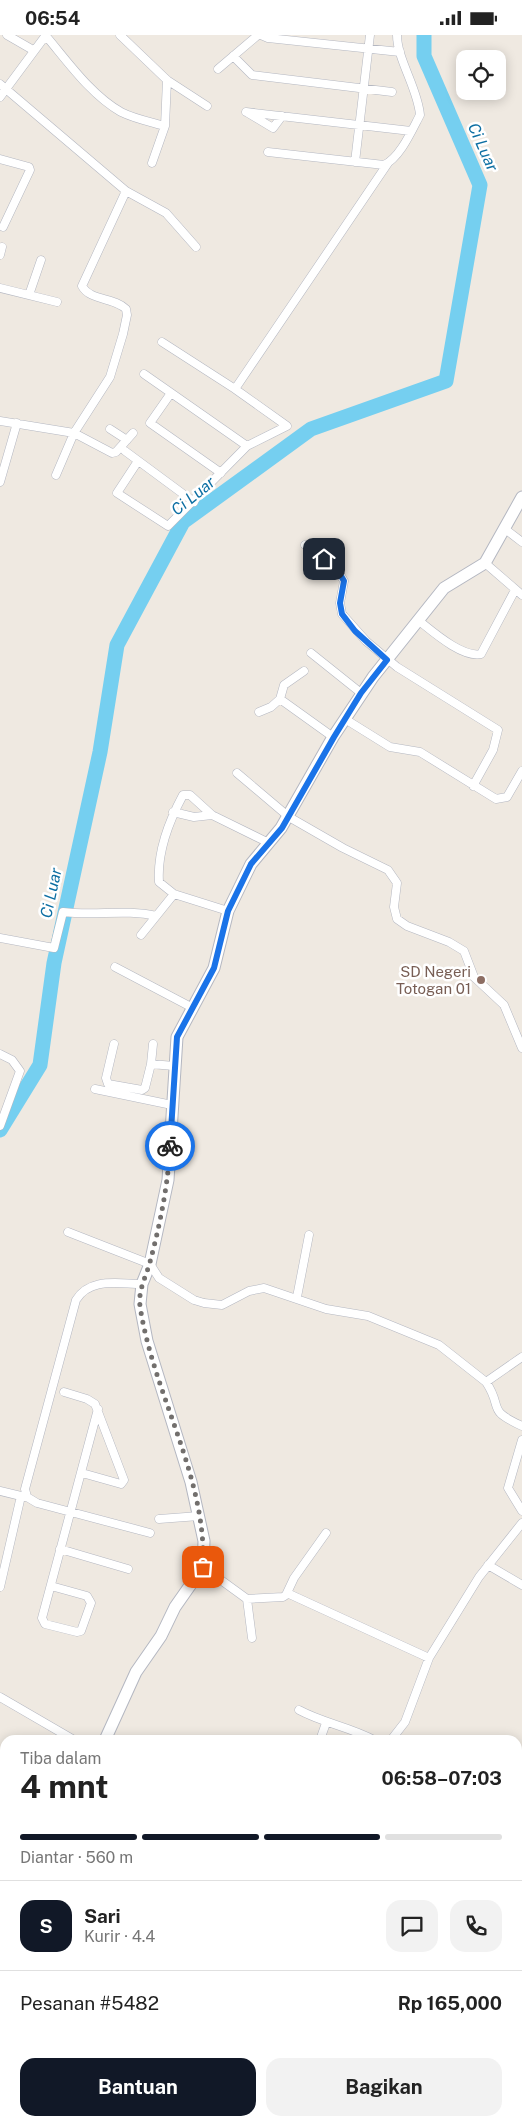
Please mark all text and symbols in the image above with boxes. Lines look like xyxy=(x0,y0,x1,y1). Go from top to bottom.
text: 06:54 xyxy=(25,7,80,29)
map controls xyxy=(456,50,506,100)
button: locate xyxy=(456,50,506,100)
water label: Ci Luar xyxy=(464,120,502,175)
water label: Ci Luar xyxy=(167,472,220,519)
pin xyxy=(303,538,345,580)
icon: home xyxy=(310,545,338,573)
water label: Ci Luar xyxy=(36,865,66,920)
place label: SD Negeri Totogan 01 xyxy=(396,963,471,997)
marker: SD Negeri Totogan 01 xyxy=(475,974,487,986)
courier xyxy=(145,1121,195,1171)
icon: bike xyxy=(156,1132,184,1160)
pin xyxy=(182,1546,224,1588)
icon: bag xyxy=(189,1553,217,1581)
text: Tiba dalam xyxy=(20,1749,101,1768)
text: 06:58–07:03 xyxy=(382,1767,502,1789)
text: 4 mnt xyxy=(20,1768,109,1805)
text: Diantar · 560 m xyxy=(20,1848,133,1867)
button: chat xyxy=(386,1900,438,1952)
button: phone xyxy=(450,1900,502,1952)
text: Sari xyxy=(84,1905,121,1927)
text: S xyxy=(39,1915,53,1937)
text: Kurir · 4.4 xyxy=(84,1927,155,1946)
text: Pesanan #5482 xyxy=(20,1992,159,2014)
text: Rp 165,000 xyxy=(398,1992,502,2014)
button: Bantuan xyxy=(20,2058,256,2116)
button: Bagikan xyxy=(266,2058,502,2116)

